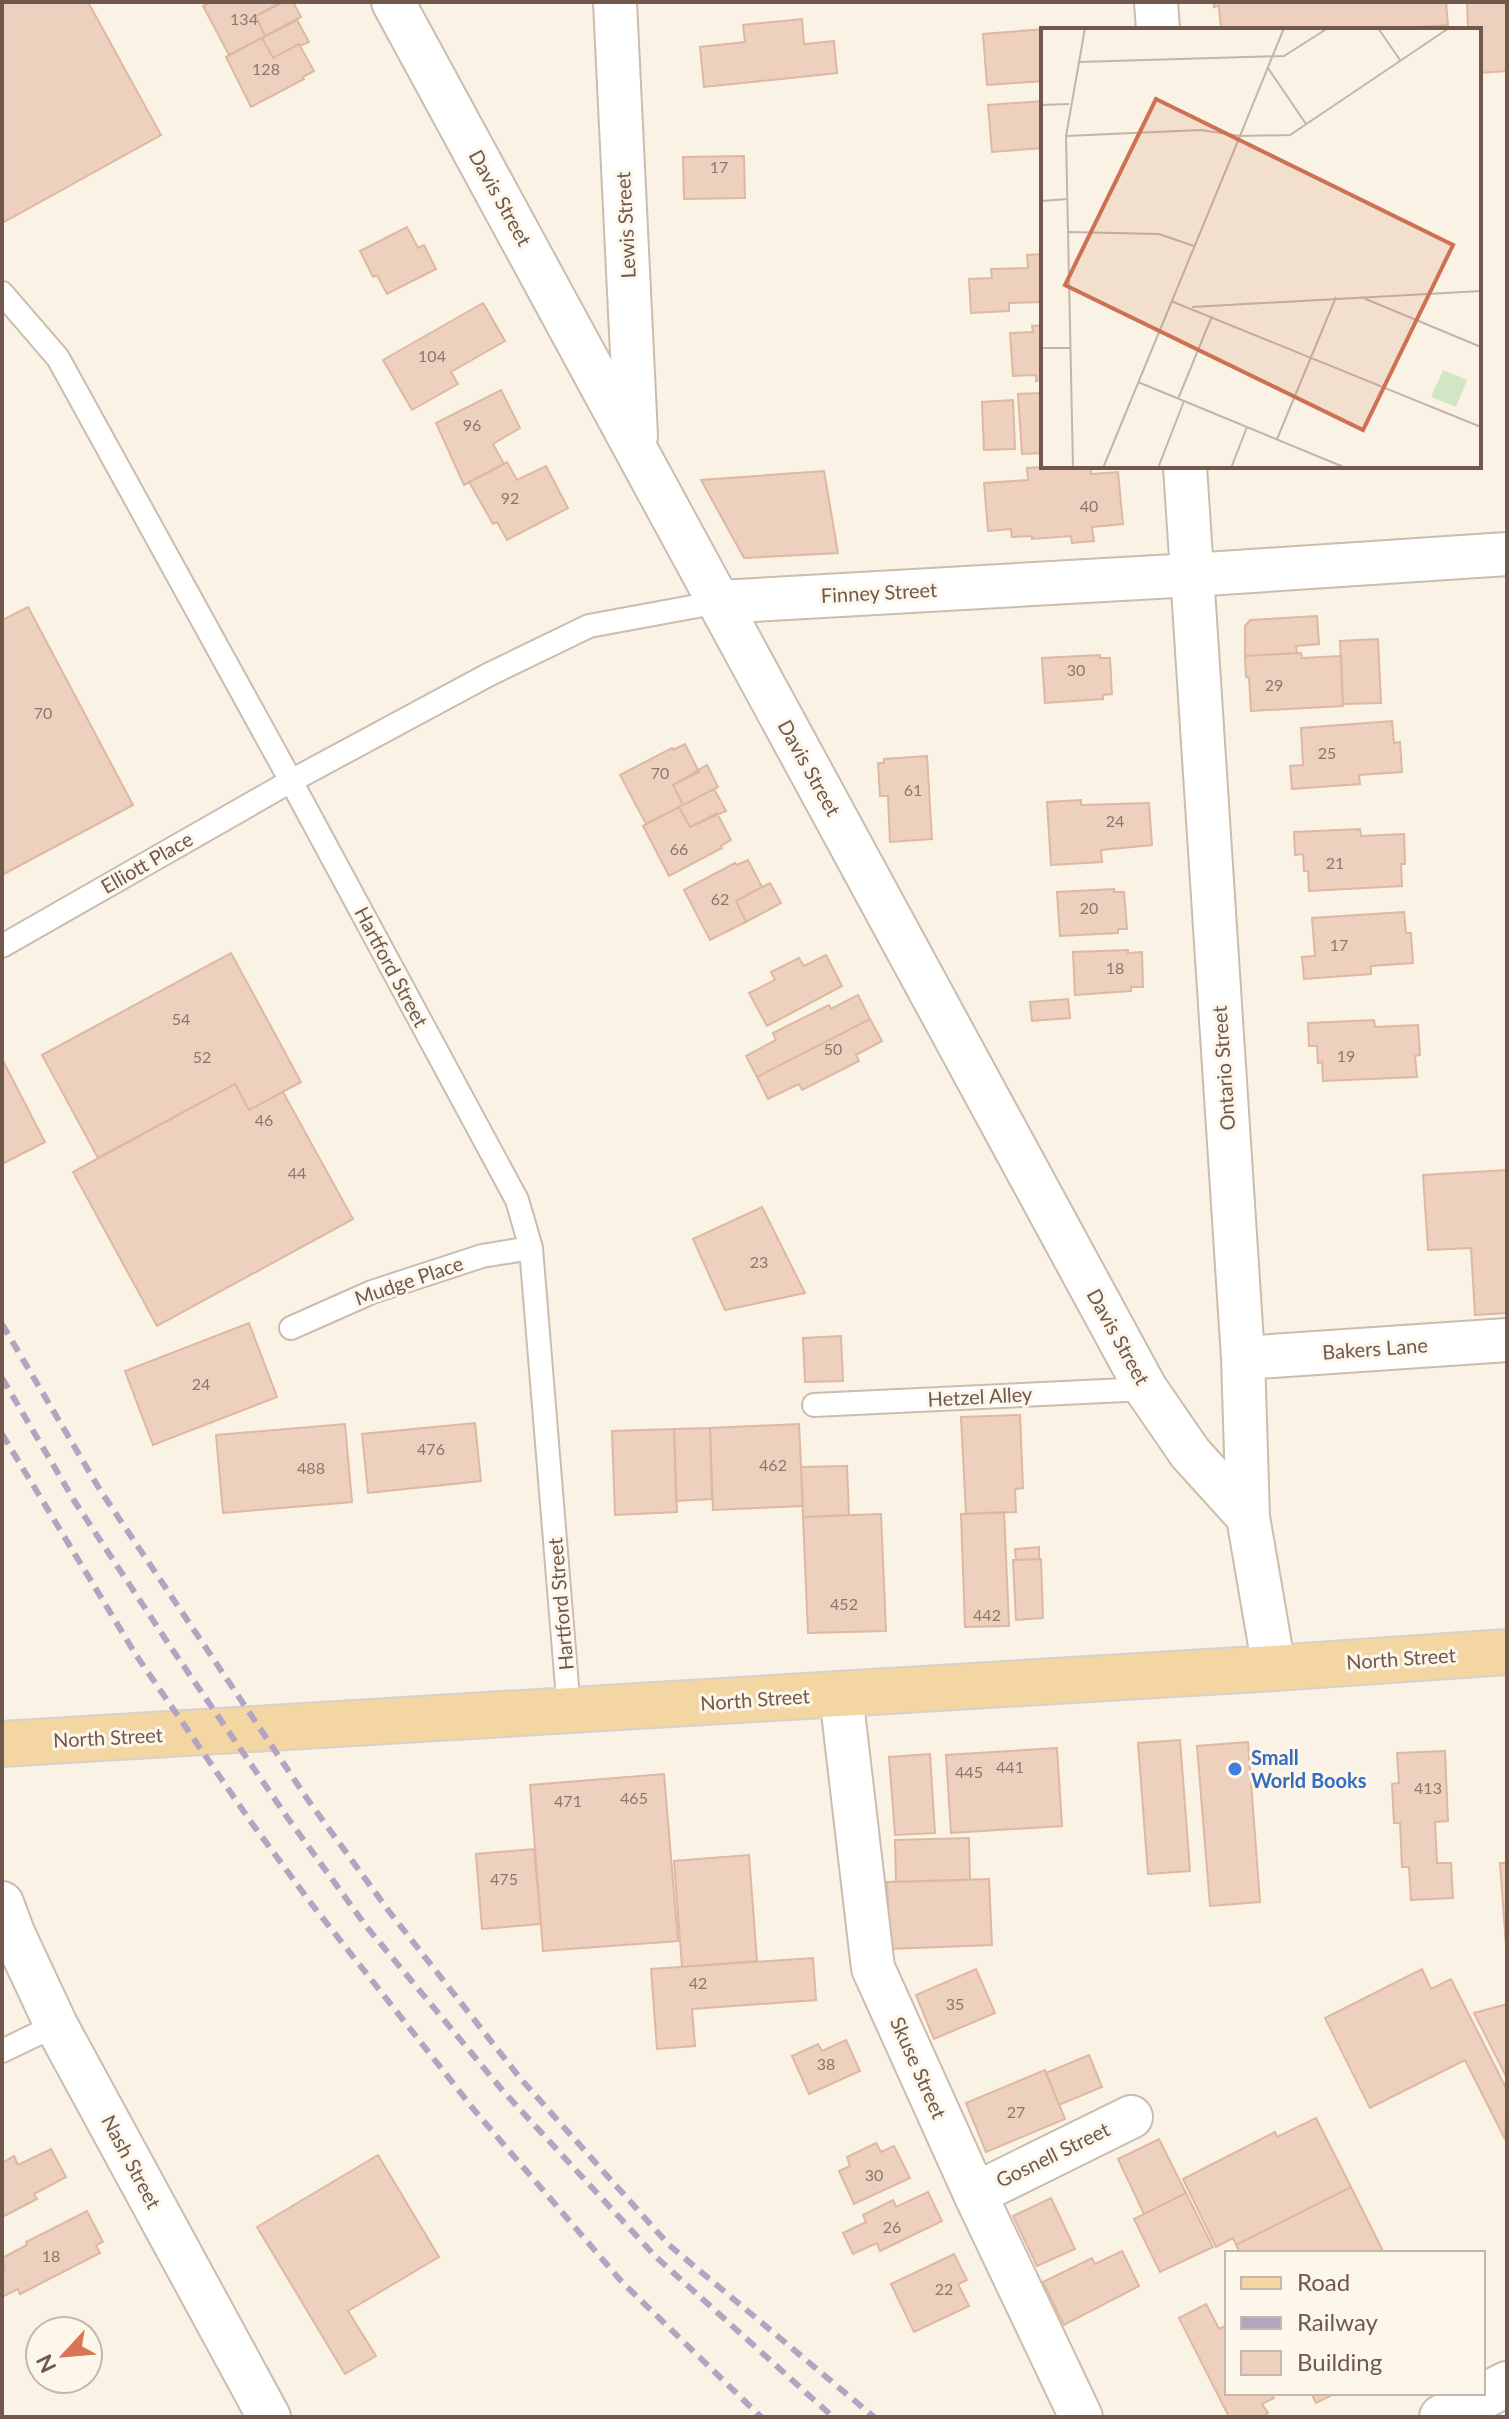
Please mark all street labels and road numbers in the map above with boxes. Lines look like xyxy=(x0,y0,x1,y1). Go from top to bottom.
street label: Davis Street xyxy=(465,145,537,250)
street label: Lewis Street xyxy=(610,171,640,279)
street label: Finney Street xyxy=(820,577,938,607)
street label: Davis Street xyxy=(774,715,846,820)
street label: Elliott Place xyxy=(96,826,197,898)
street label: Hartford Street xyxy=(350,902,434,1031)
street label: Ontario Street xyxy=(1207,1005,1239,1131)
street label: Mudge Place xyxy=(351,1250,466,1310)
street label: Davis Street xyxy=(1083,1284,1155,1389)
street label: Bakers Lane xyxy=(1321,1332,1429,1364)
street label: Hetzel Alley xyxy=(927,1381,1034,1411)
street label: Hartford Street xyxy=(542,1537,578,1671)
street label: North Street xyxy=(1345,1642,1456,1674)
street label: North Street xyxy=(699,1683,810,1715)
street label: North Street xyxy=(53,1722,163,1752)
street label: Skuse Street xyxy=(886,2013,952,2122)
street label: Nash Street xyxy=(97,2111,167,2212)
street label: Gosnell Street xyxy=(992,2116,1113,2192)

